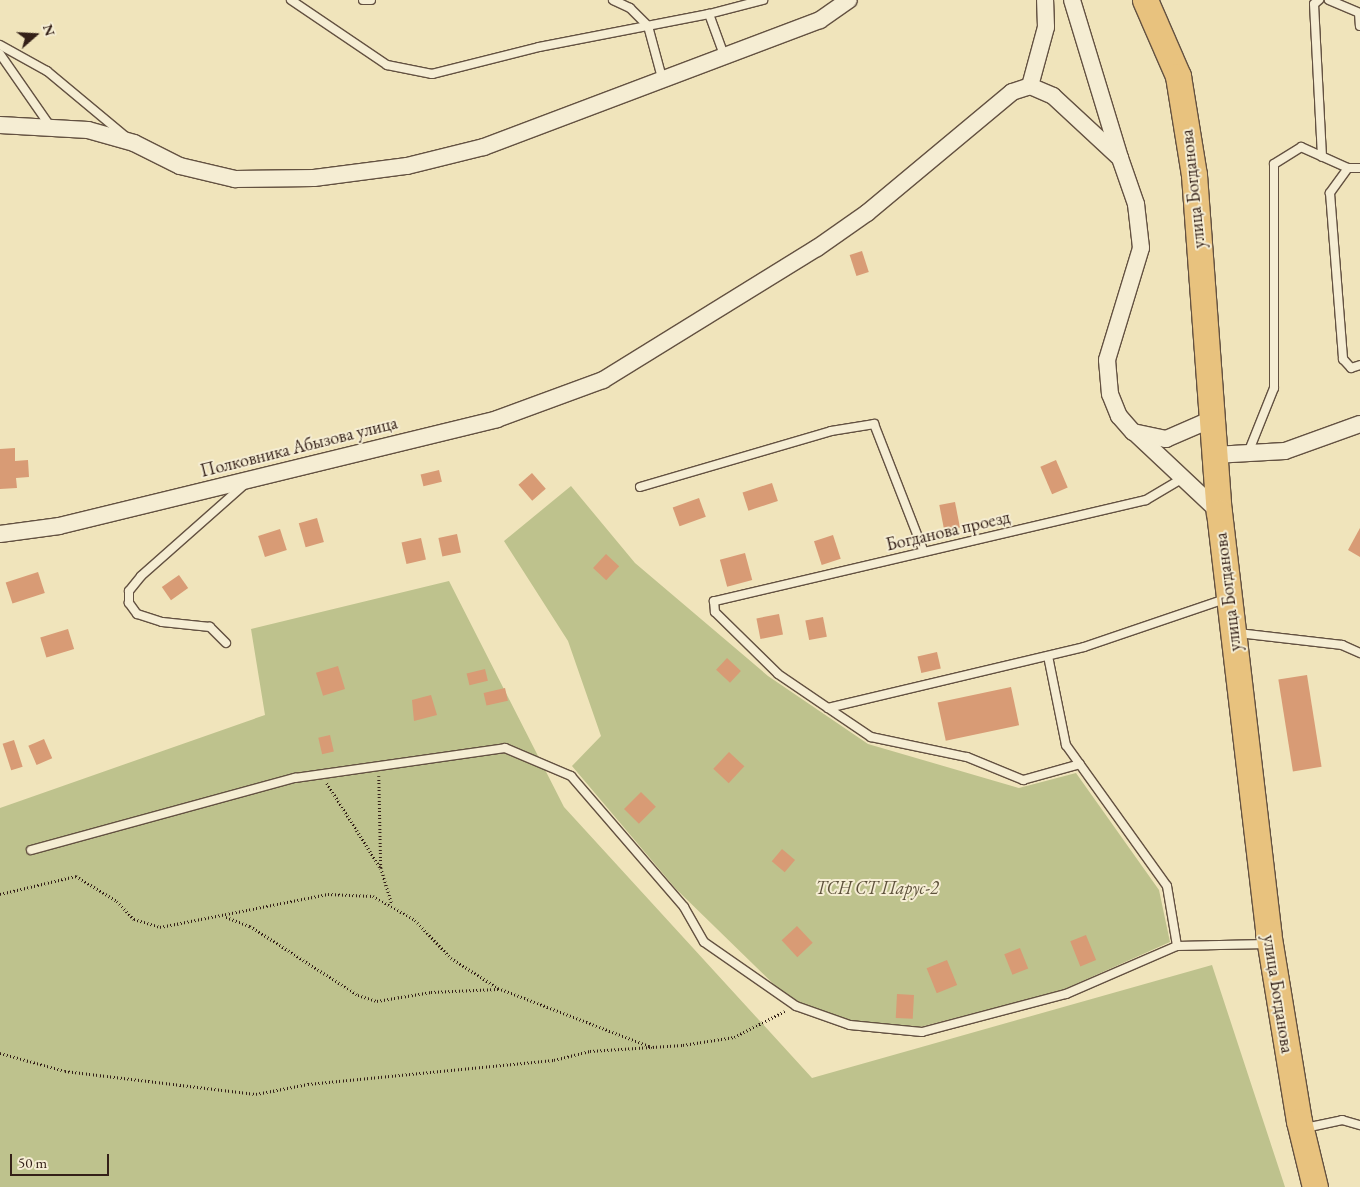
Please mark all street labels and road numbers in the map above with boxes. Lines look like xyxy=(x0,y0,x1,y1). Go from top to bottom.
street label: улица Богданова xyxy=(1176,128,1210,250)
street label: Полковника Абызова улица xyxy=(198,412,400,482)
street label: Богданова проезд xyxy=(884,506,1012,556)
street label: улица Богданова xyxy=(1210,531,1246,653)
street label: улица Богданова xyxy=(1258,933,1298,1055)

